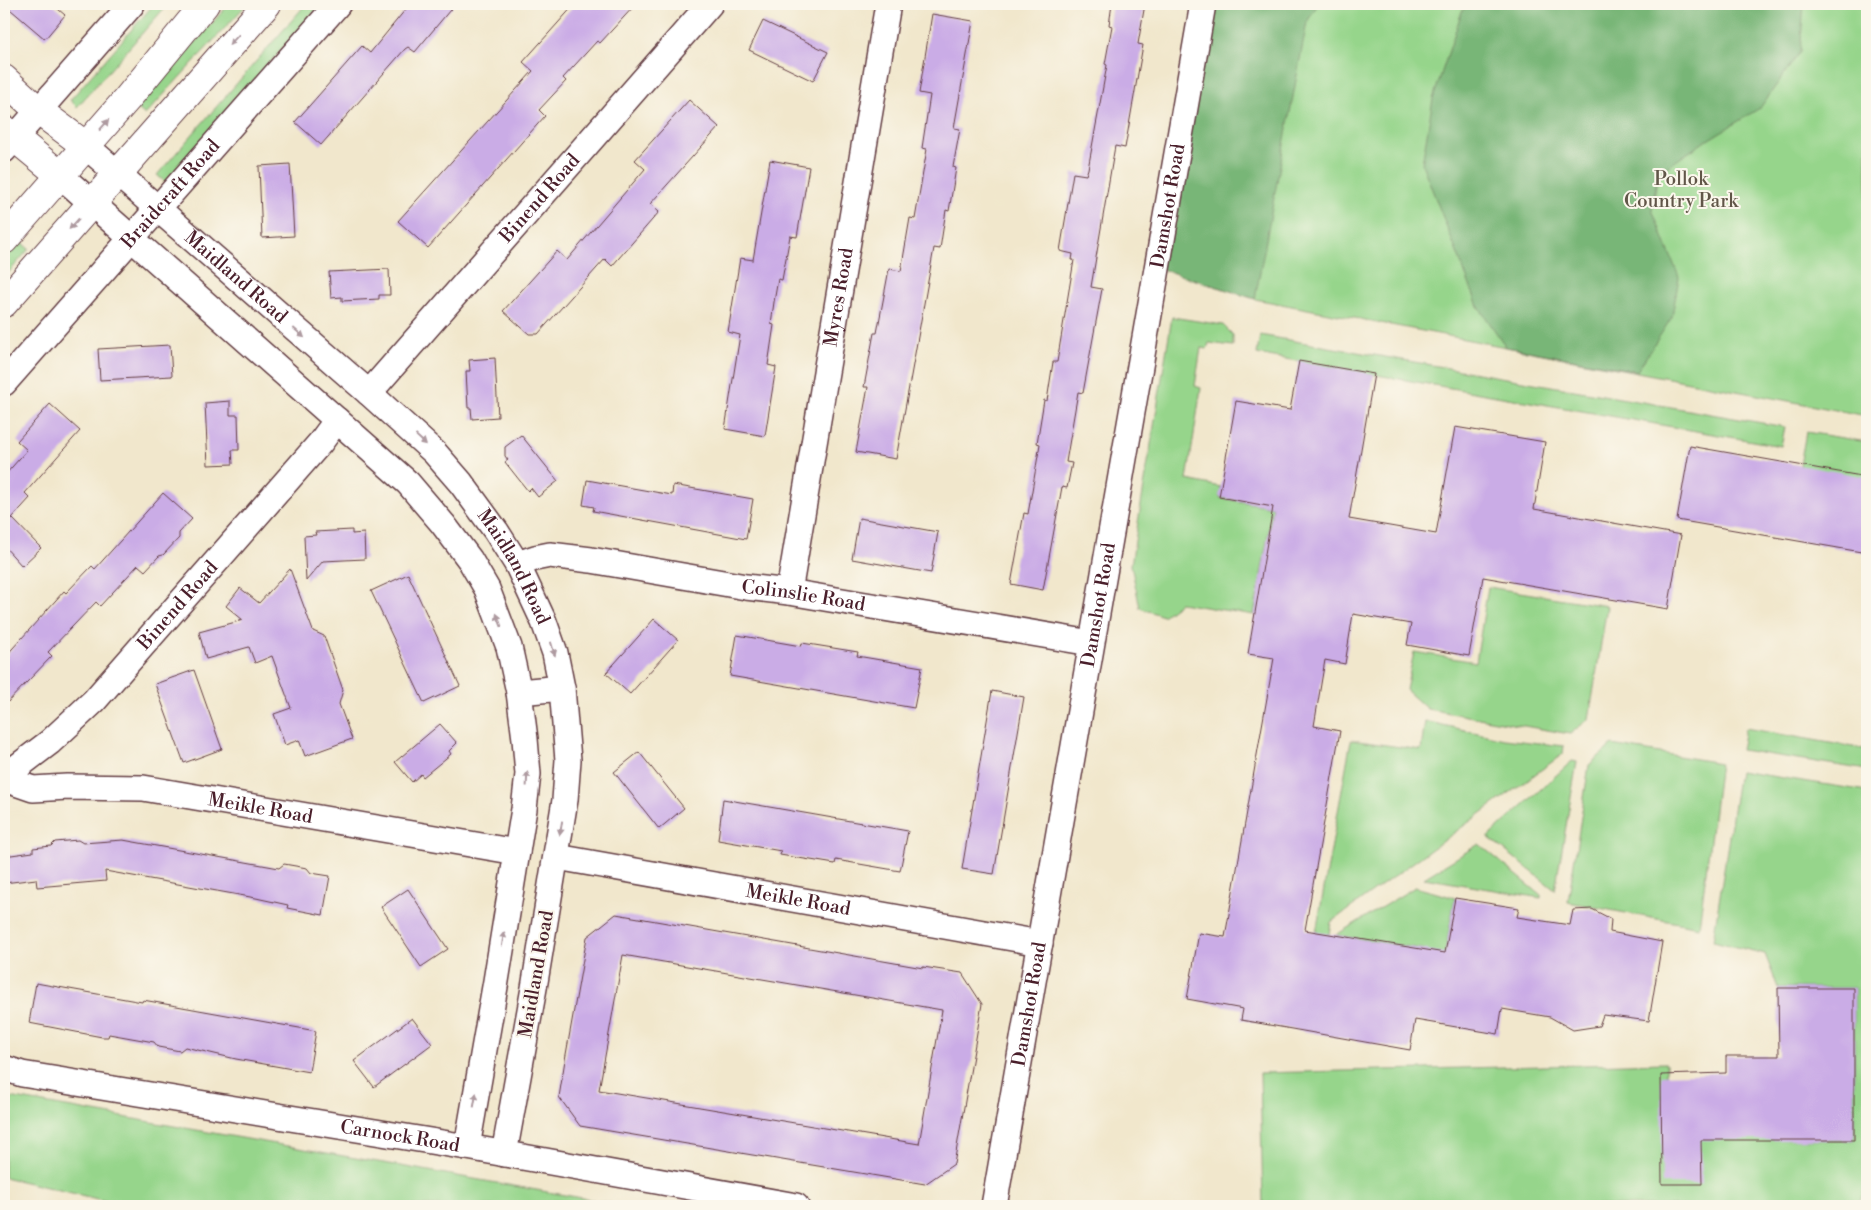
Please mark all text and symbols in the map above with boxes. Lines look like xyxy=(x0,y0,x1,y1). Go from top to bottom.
one-way arrow xyxy=(229,34,240,47)
one-way arrow xyxy=(98,120,110,132)
street label: Braidcraft Road xyxy=(115,134,225,254)
street label: Damshot Road xyxy=(1145,142,1191,270)
street label: Binend Road xyxy=(494,149,585,249)
park label: Pollok Country Park xyxy=(1624,167,1739,213)
one-way arrow xyxy=(68,217,80,229)
street label: Maidland Road xyxy=(179,225,293,328)
street label: Myres Road xyxy=(819,246,859,348)
one-way arrow xyxy=(293,327,306,338)
one-way arrow xyxy=(415,434,427,446)
street label: Maidland Road xyxy=(472,504,556,629)
street label: Damshot Road xyxy=(1076,541,1121,669)
street label: Binend Road xyxy=(132,556,223,656)
street label: Colinslie Road xyxy=(740,575,867,617)
one-way arrow xyxy=(495,612,502,627)
one-way arrow xyxy=(550,642,558,657)
one-way arrow xyxy=(523,771,531,787)
street label: Meikle Road xyxy=(206,787,315,829)
one-way arrow xyxy=(557,820,565,836)
street label: Meikle Road xyxy=(744,879,853,921)
street label: Maidland Road xyxy=(513,908,559,1040)
one-way arrow xyxy=(499,931,507,947)
street label: Damshot Road xyxy=(1007,940,1052,1068)
one-way arrow xyxy=(472,1091,480,1107)
street label: Carnock Road xyxy=(338,1114,462,1158)

